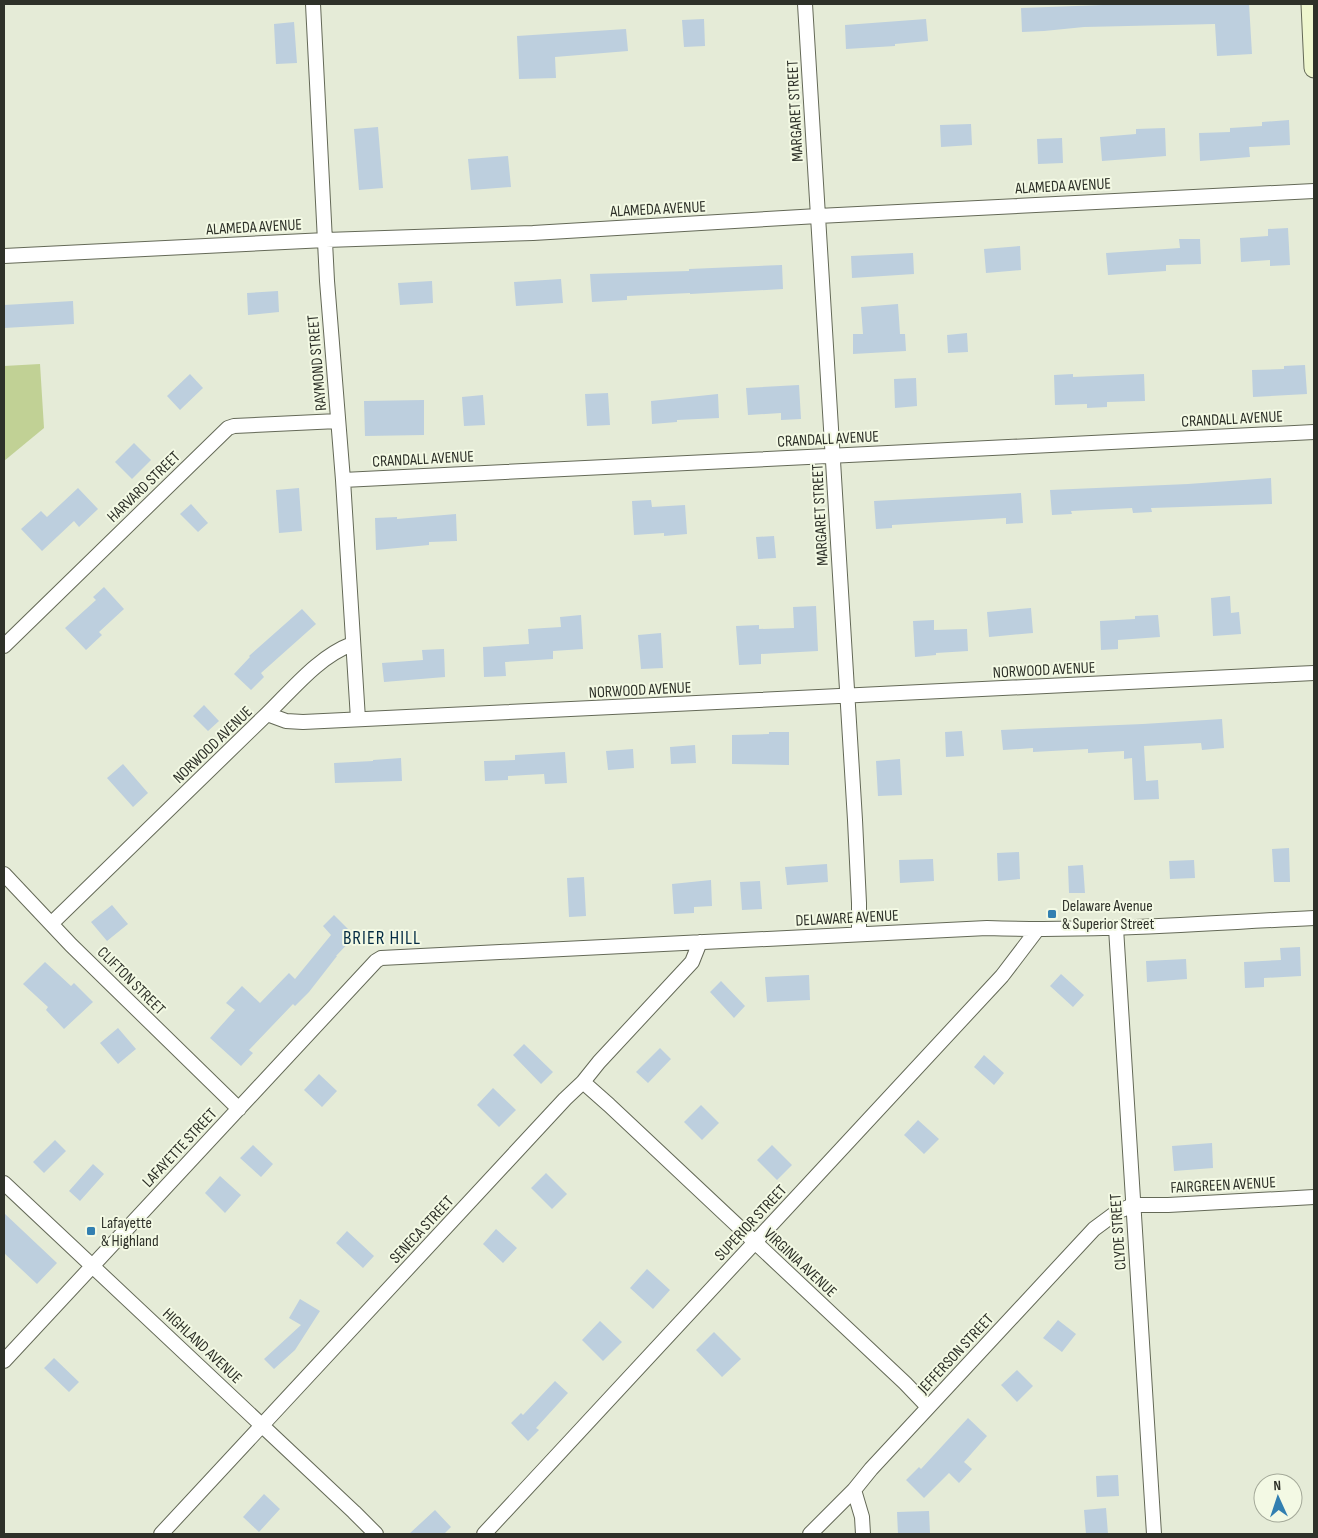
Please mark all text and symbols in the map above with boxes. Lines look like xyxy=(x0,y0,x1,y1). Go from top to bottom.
street label: MARGARET STREET xyxy=(783,59,808,162)
street label: ALAMEDA AVENUE xyxy=(1014,175,1111,199)
street label: ALAMEDA AVENUE xyxy=(609,198,706,222)
street label: ALAMEDA AVENUE xyxy=(205,216,302,240)
street label: RAYMOND STREET xyxy=(304,314,331,412)
street label: CRANDALL AVENUE xyxy=(1181,407,1283,432)
street label: CRANDALL AVENUE xyxy=(777,427,879,452)
street label: HARVARD STREET xyxy=(104,447,185,527)
street label: CRANDALL AVENUE xyxy=(372,447,474,472)
street label: MARGARET STREET xyxy=(808,463,833,566)
street label: NORWOOD AVENUE xyxy=(992,658,1096,683)
street label: NORWOOD AVENUE xyxy=(588,678,692,703)
street label: NORWOOD AVENUE xyxy=(170,703,257,788)
place label: Delaware Avenue & Superior Street xyxy=(1062,897,1154,934)
street label: DELAWARE AVENUE xyxy=(795,906,899,931)
marker: Delaware Avenue & Superior Street xyxy=(1046,908,1058,920)
district label: BRIER HILL xyxy=(343,927,421,950)
street label: CLIFTON STREET xyxy=(93,943,169,1019)
street label: LAFAYETTE STREET xyxy=(139,1104,222,1191)
street label: FAIRGREEN AVENUE xyxy=(1170,1173,1276,1198)
street label: SUPERIOR STREET xyxy=(711,1181,791,1265)
street label: SENECA STREET xyxy=(386,1192,459,1268)
street label: CLYDE STREET xyxy=(1106,1192,1131,1271)
place label: Lafayette & Highland xyxy=(101,1214,159,1251)
marker: Lafayette & Highland xyxy=(85,1225,97,1237)
street label: VIRGINIA AVENUE xyxy=(760,1225,840,1302)
street label: HIGHLAND AVENUE xyxy=(158,1304,246,1388)
street label: JEFFERSON STREET xyxy=(914,1310,998,1399)
north arrow xyxy=(1253,1473,1303,1523)
text: N xyxy=(1273,1477,1282,1494)

